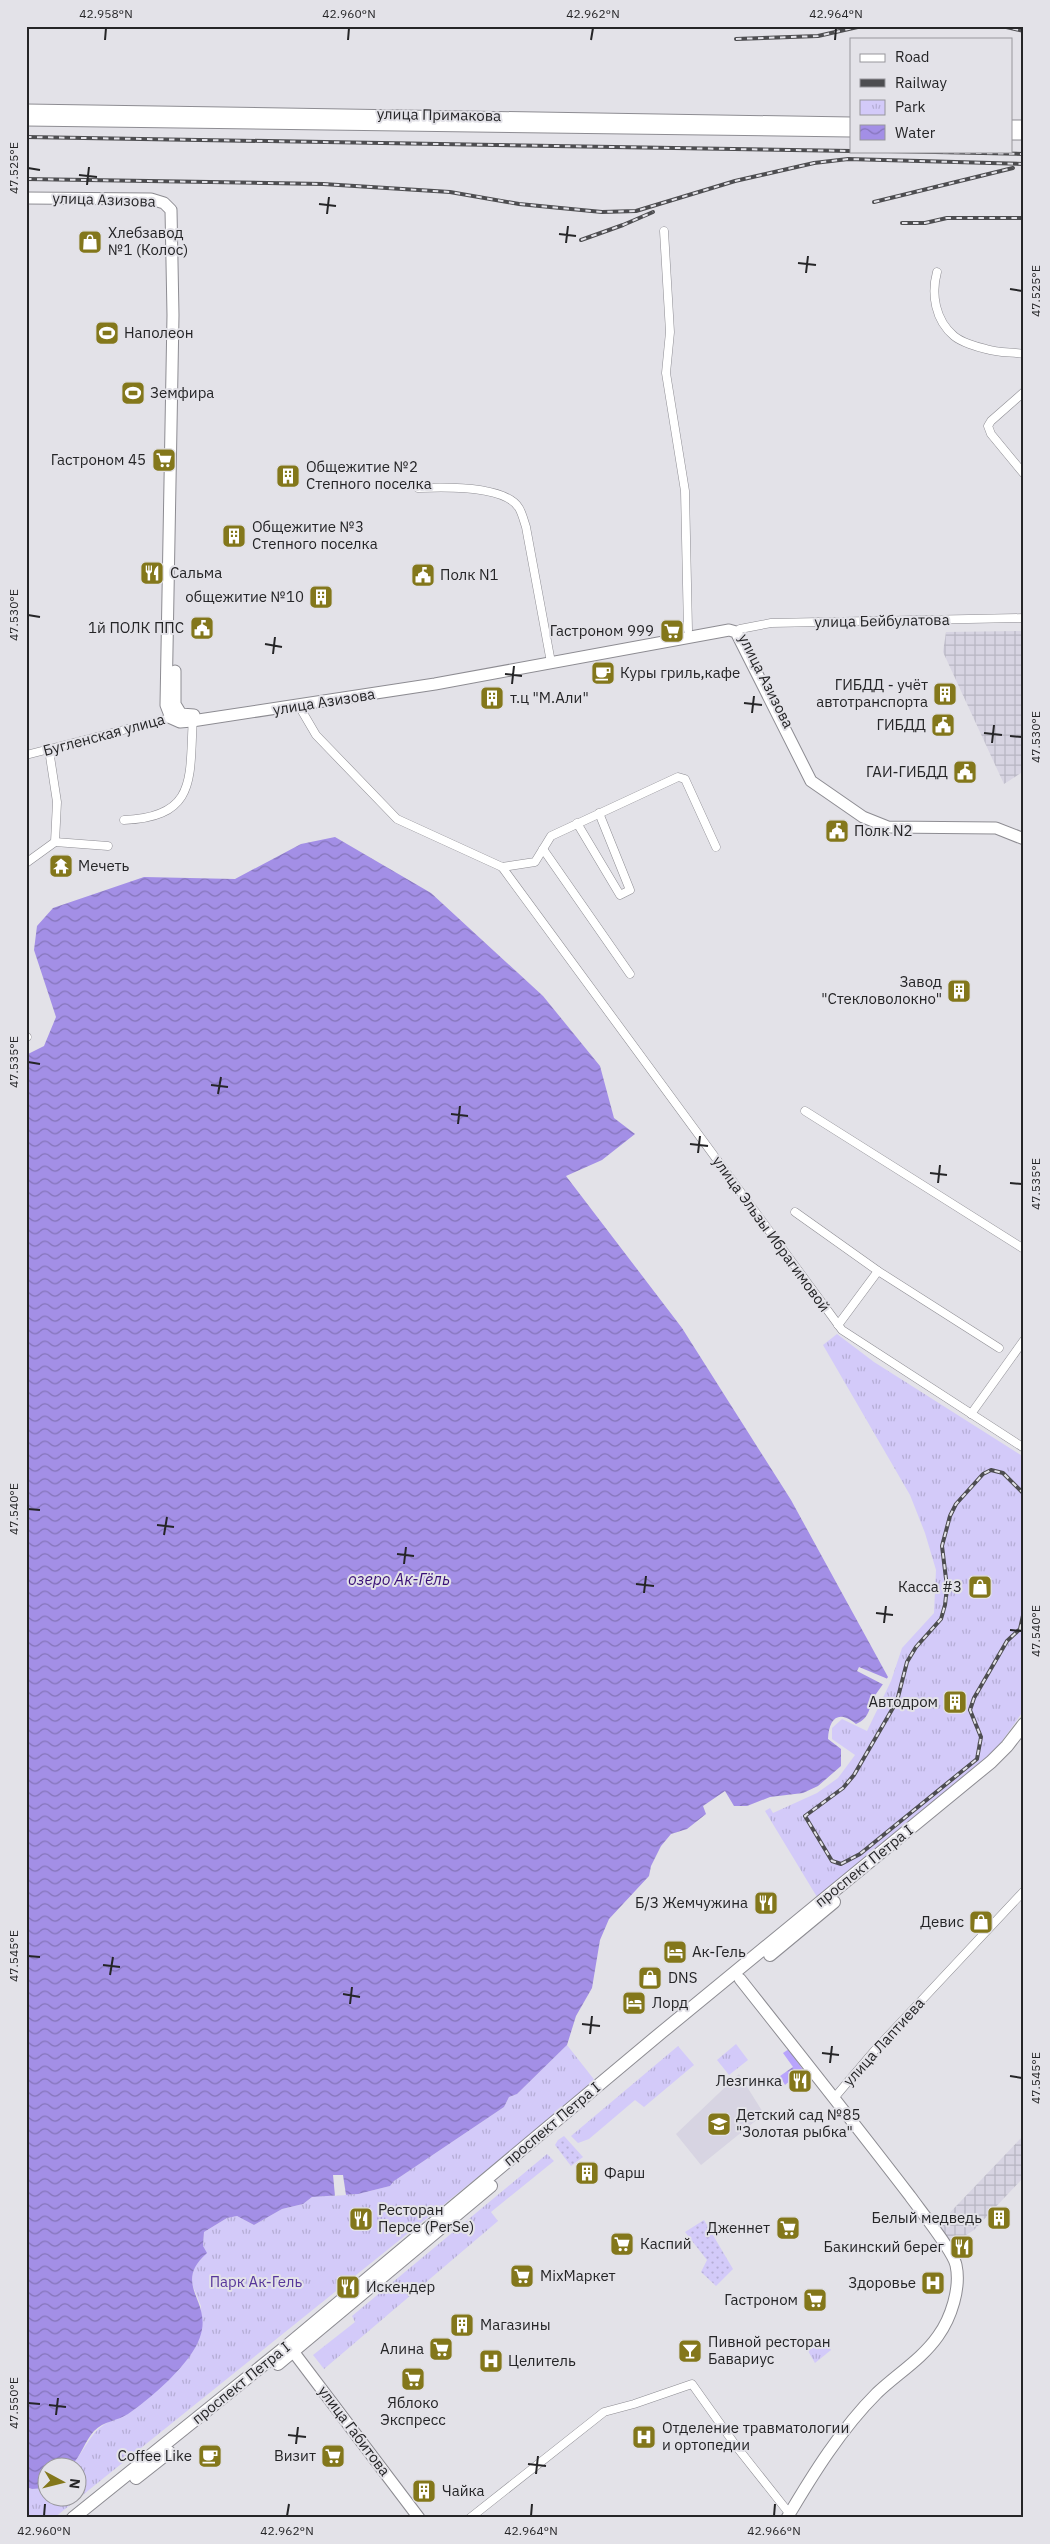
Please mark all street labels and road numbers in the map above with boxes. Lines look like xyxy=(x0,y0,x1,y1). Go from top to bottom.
street label: улица Примакова xyxy=(377,104,501,125)
street label: улица Азизова xyxy=(52,188,156,211)
street label: улица Бейбулатова xyxy=(814,610,950,631)
street label: улица Азизова xyxy=(735,630,798,731)
street label: улица Азизова xyxy=(271,684,376,719)
street label: Бугленская улица xyxy=(41,709,167,760)
street label: улица Эльзы Ибрагимовой xyxy=(708,1152,834,1315)
street label: проспект Петра I xyxy=(811,1820,917,1911)
street label: улица Лаптиева xyxy=(839,1994,928,2090)
street label: проспект Петра I xyxy=(499,2078,604,2170)
street label: проспект Петра I xyxy=(188,2337,294,2428)
street label: улица Габитова xyxy=(314,2382,395,2480)

